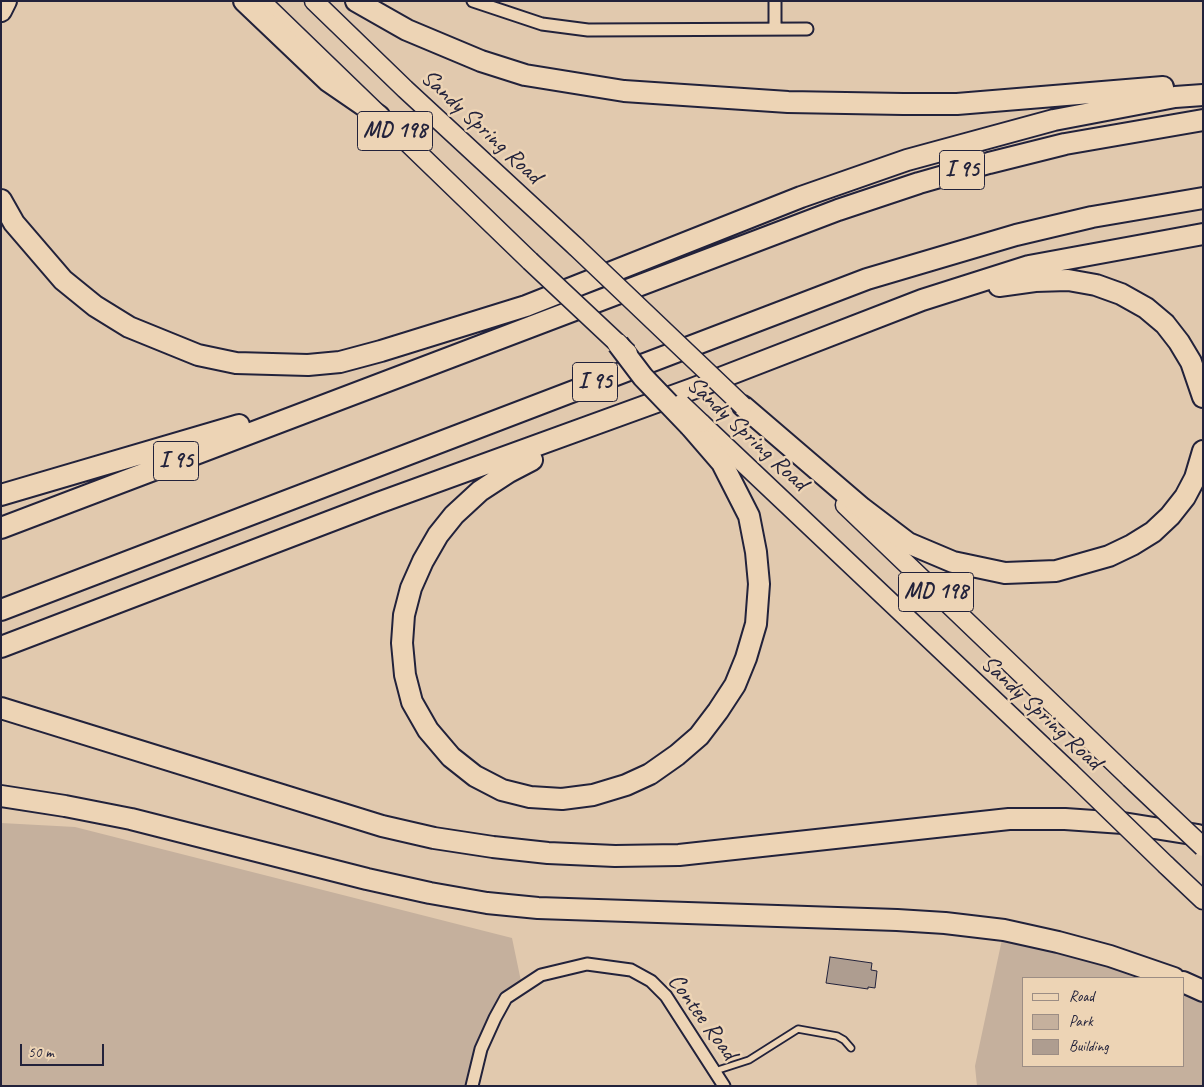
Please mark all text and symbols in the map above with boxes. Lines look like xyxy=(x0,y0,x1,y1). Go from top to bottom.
street label: Sandy Spring Road xyxy=(414,64,548,190)
road number: MD 198 xyxy=(358,111,432,150)
road number: I 95 xyxy=(940,150,984,190)
road number: I 95 xyxy=(572,362,618,402)
street label: Sandy Spring Road xyxy=(680,371,814,497)
road number: I 95 xyxy=(154,442,198,481)
road number: MD 198 xyxy=(898,572,974,612)
street label: Sandy Spring Road xyxy=(974,650,1108,776)
street label: Contee Road xyxy=(661,968,743,1066)
legend xyxy=(1022,977,1184,1067)
text: Road xyxy=(1069,987,1094,1006)
text: Park xyxy=(1069,1012,1093,1031)
scale bar xyxy=(22,1034,106,1066)
text: Building xyxy=(1069,1037,1108,1056)
text: 50 m xyxy=(28,1043,54,1062)

